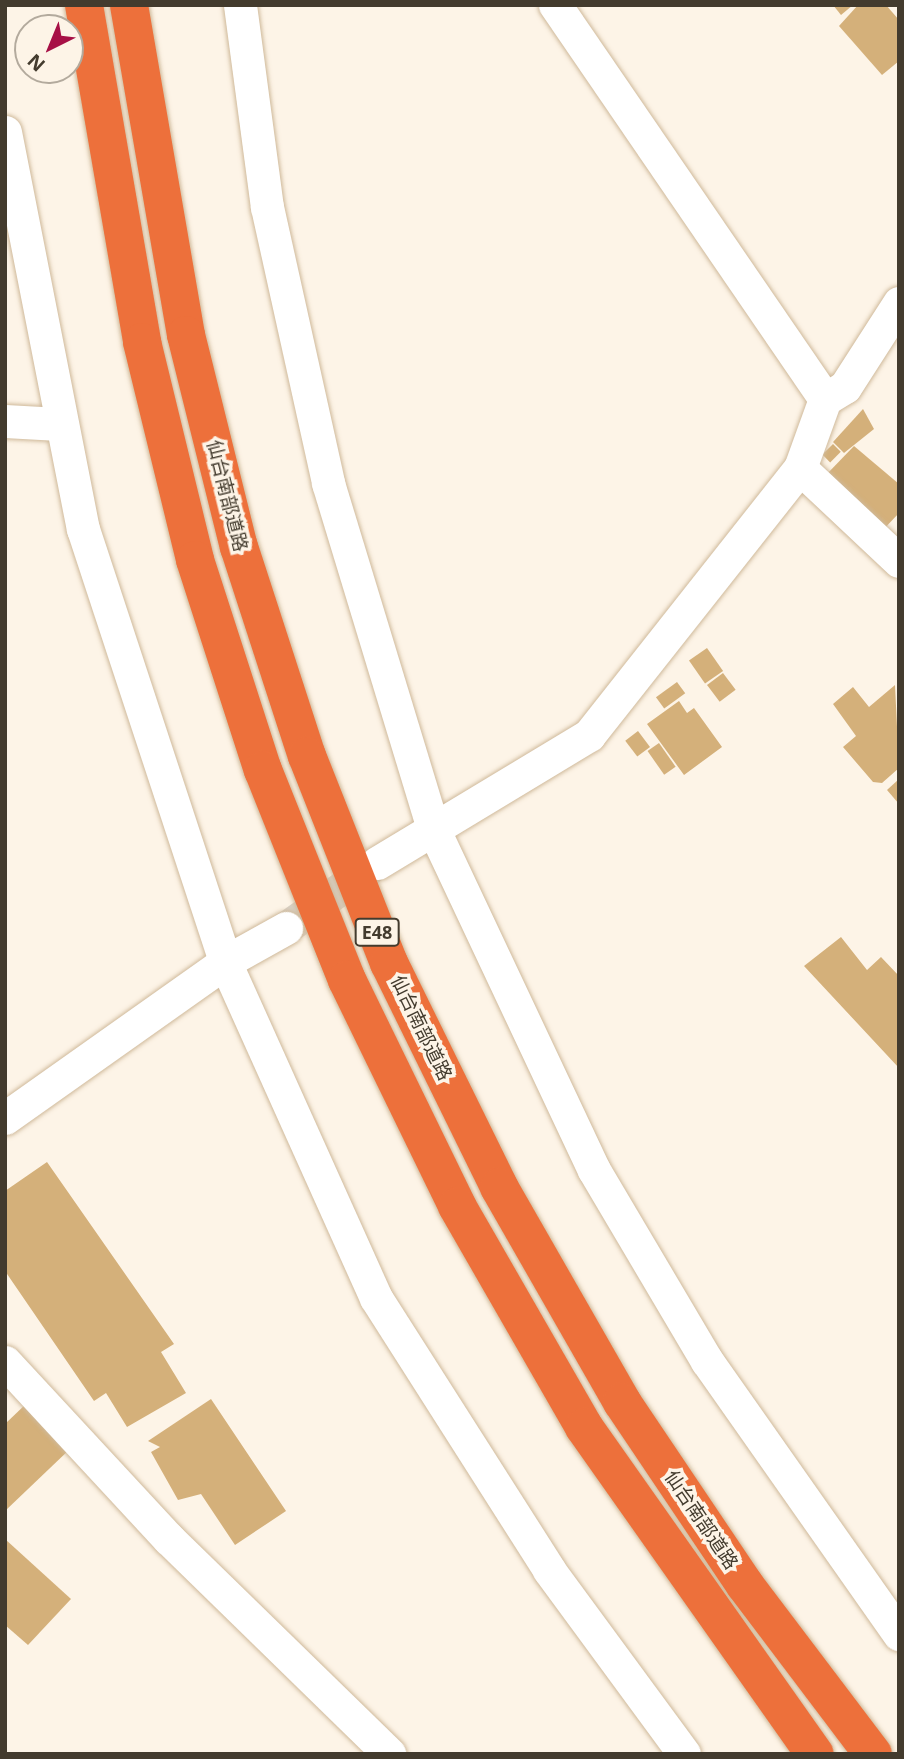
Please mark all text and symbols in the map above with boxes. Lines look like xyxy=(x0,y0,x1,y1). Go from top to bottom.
north arrow xyxy=(14,14,84,84)
text: N xyxy=(22,48,51,78)
street label: 仙台南部道路 xyxy=(202,438,252,554)
road number: E48 xyxy=(354,917,400,946)
street label: 仙台南部道路 xyxy=(386,972,456,1084)
street label: 仙台南部道路 xyxy=(660,1466,742,1574)

